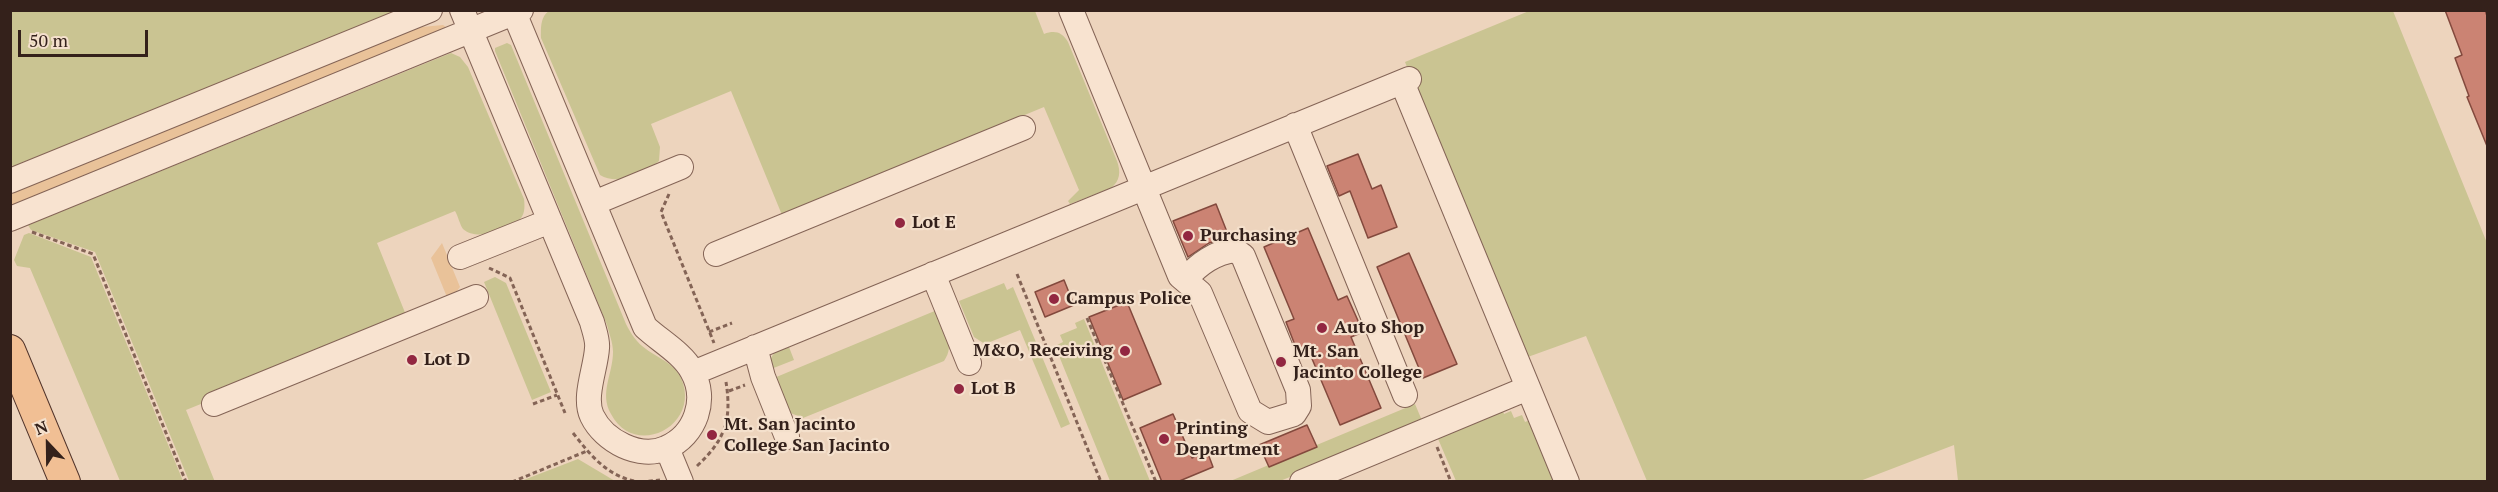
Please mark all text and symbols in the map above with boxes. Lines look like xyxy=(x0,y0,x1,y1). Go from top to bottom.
scale bar xyxy=(21,18,152,56)
text: 50 m xyxy=(29,28,68,52)
place label: Lot E xyxy=(912,212,956,234)
marker: Lot E xyxy=(893,216,907,230)
place label: Purchasing xyxy=(1200,225,1296,247)
marker: Purchasing xyxy=(1181,229,1195,243)
place label: Campus Police xyxy=(1066,288,1191,310)
marker: Campus Police xyxy=(1047,292,1061,306)
place label: Auto Shop xyxy=(1334,317,1424,339)
marker: Auto Shop xyxy=(1315,321,1329,335)
place label: M&O, Receiving xyxy=(973,340,1113,362)
place label: Mt. San Jacinto College xyxy=(1293,341,1422,384)
marker: M&O, Receiving xyxy=(1118,344,1132,358)
place label: Lot D xyxy=(424,349,470,371)
marker: Lot D xyxy=(405,353,419,367)
marker: Mt. San Jacinto College xyxy=(1274,355,1288,369)
place label: Lot B xyxy=(971,378,1016,400)
marker: Lot B xyxy=(952,382,966,396)
north arrow xyxy=(18,414,78,474)
place label: Mt. San Jacinto College San Jacinto xyxy=(724,414,890,456)
text: N xyxy=(32,415,51,440)
place label: Printing Department xyxy=(1176,418,1280,460)
marker: Mt. San Jacinto College San Jacinto xyxy=(705,428,719,442)
marker: Printing Department xyxy=(1157,432,1171,446)

